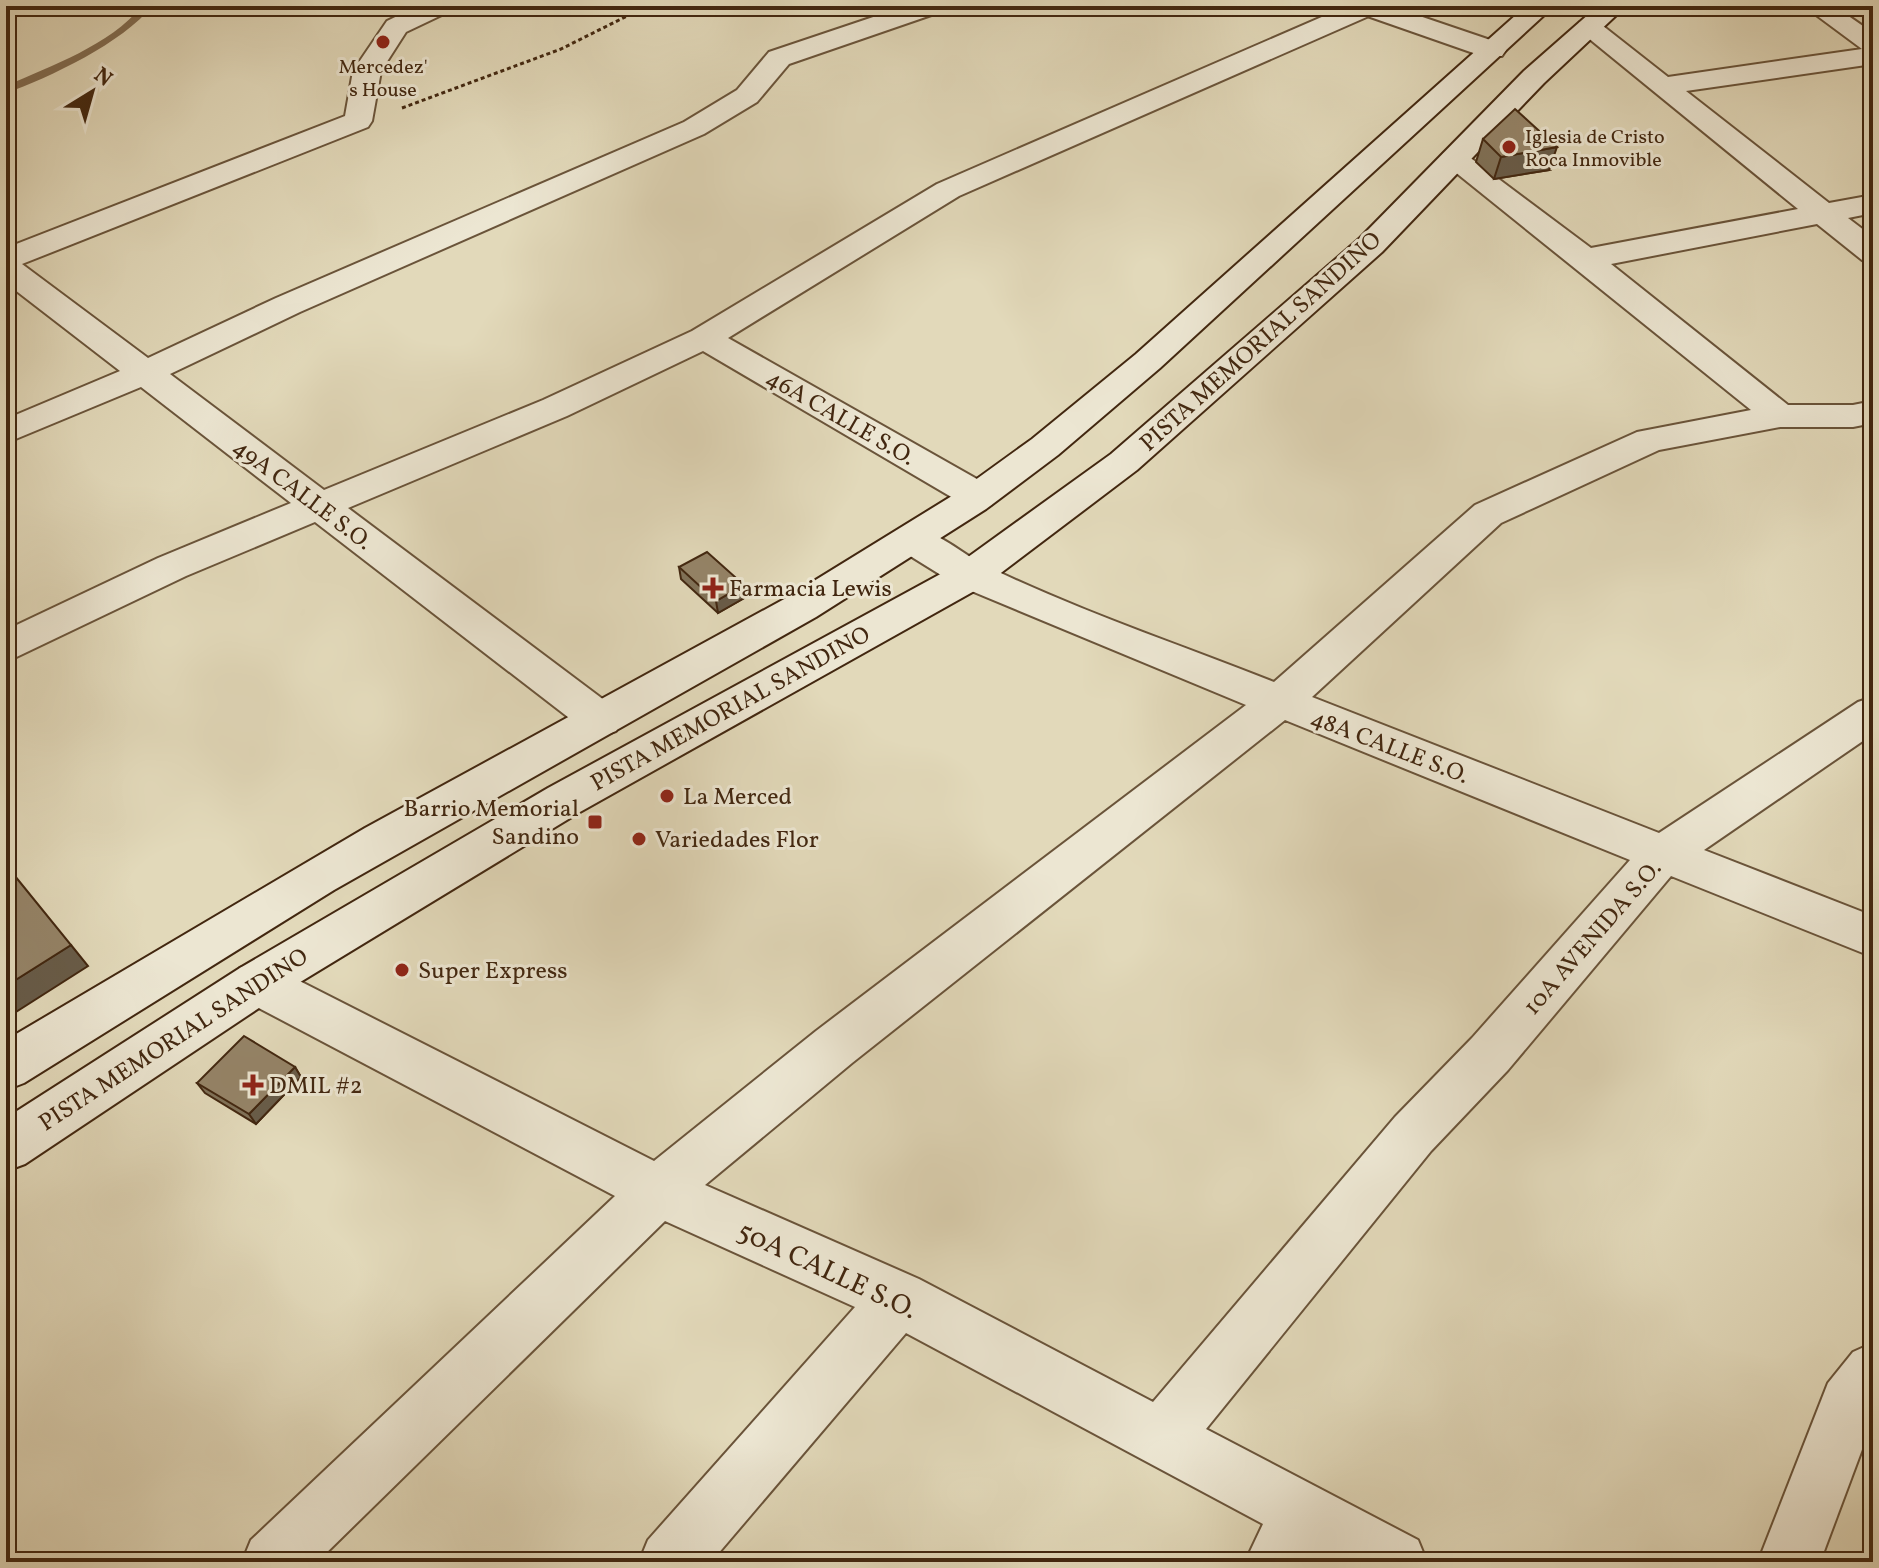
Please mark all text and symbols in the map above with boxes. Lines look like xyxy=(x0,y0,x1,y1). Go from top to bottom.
marker: Mercedez' s House xyxy=(374,33,392,51)
north arrow xyxy=(52,52,132,132)
place label: Mercedez' s House xyxy=(338,54,428,105)
text: N xyxy=(87,61,118,95)
place label: Iglesia de Cristo Roca Inmovible xyxy=(1525,124,1665,175)
marker: Iglesia de Cristo Roca Inmovible xyxy=(1500,138,1518,156)
street label: PISTA MEMORIAL SANDINO xyxy=(1133,225,1390,460)
street label: 46A CALLE S.O. xyxy=(759,362,921,475)
street label: 49A CALLE S.O. xyxy=(225,432,379,559)
place label: Farmacia Lewis xyxy=(729,573,892,607)
marker: Farmacia Lewis xyxy=(704,579,722,597)
street label: PISTA MEMORIAL SANDINO xyxy=(585,619,877,801)
street label: 48A CALLE S.O. xyxy=(1305,702,1473,794)
place label: La Merced xyxy=(683,781,792,815)
marker: La Merced xyxy=(658,787,676,805)
place label: Barrio Memorial Sandino xyxy=(404,793,579,855)
marker: Barrio Memorial Sandino xyxy=(586,813,604,831)
place label: Variedades Flor xyxy=(655,824,819,858)
marker: Variedades Flor xyxy=(630,830,648,848)
street label: 10A AVENIDA S.O. xyxy=(1516,853,1671,1023)
street label: PISTA MEMORIAL SANDINO xyxy=(33,941,315,1141)
place label: Super Express xyxy=(418,955,567,989)
marker: Super Express xyxy=(393,961,411,979)
place label: DMIL #2 xyxy=(269,1070,363,1104)
marker: DMIL #2 xyxy=(244,1076,262,1094)
street label: 50A CALLE S.O. xyxy=(731,1213,923,1330)

